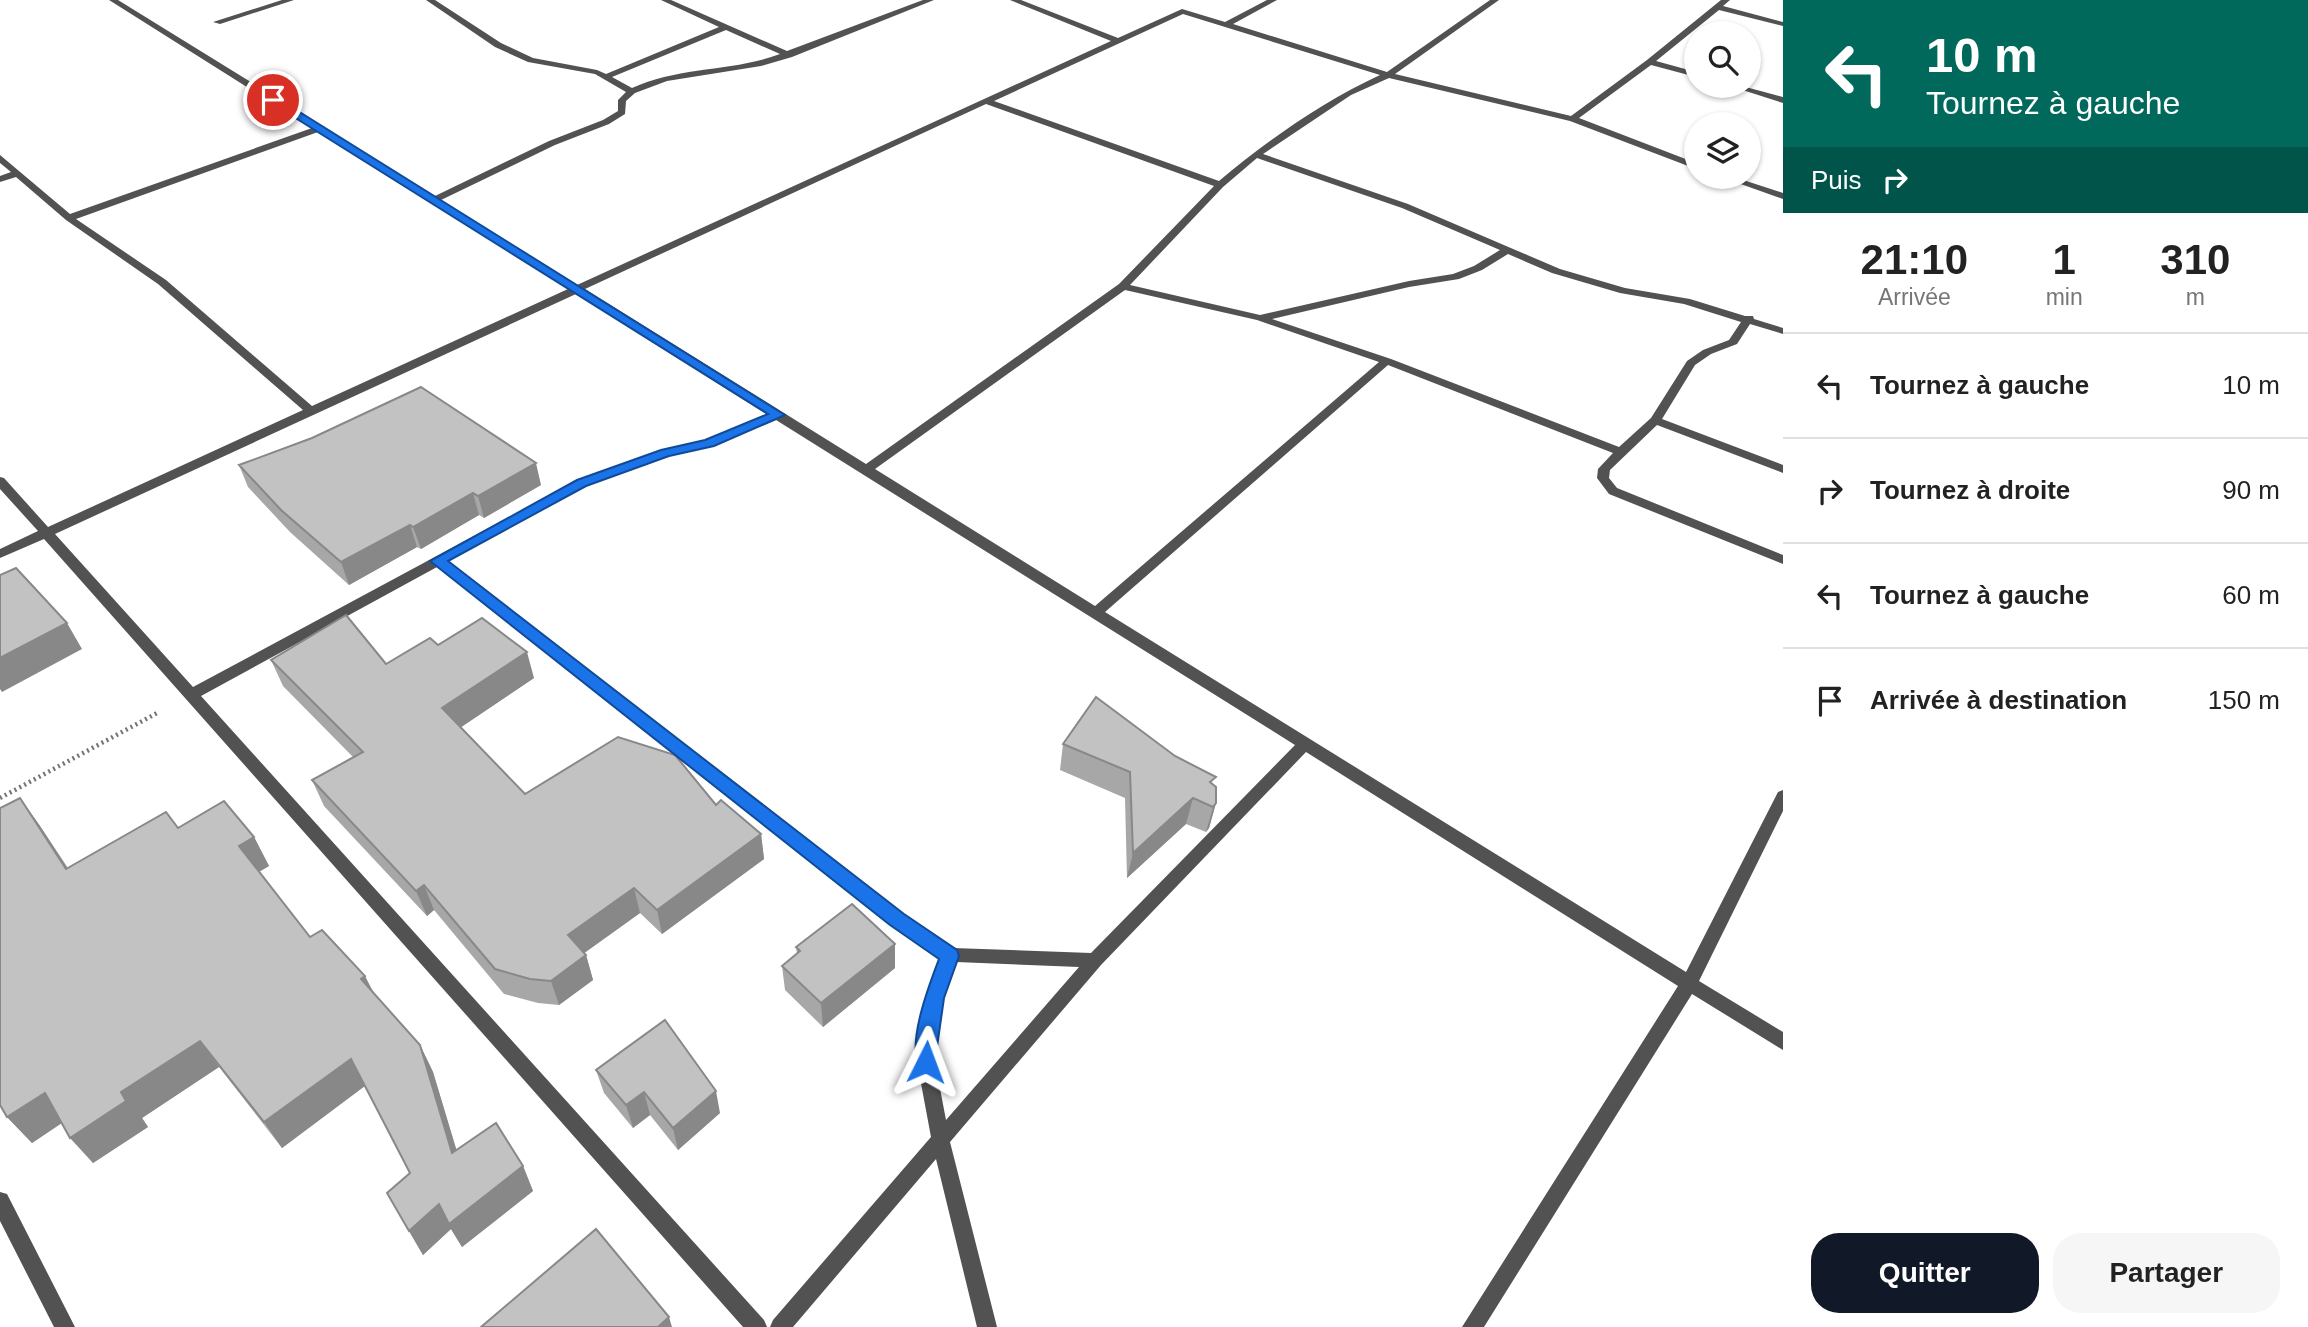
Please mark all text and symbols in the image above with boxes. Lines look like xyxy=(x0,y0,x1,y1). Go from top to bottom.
map controls xyxy=(1684,21,1761,189)
button: search xyxy=(1684,21,1761,98)
icon: left xyxy=(1811,28,1902,119)
text: 10 m xyxy=(1926,28,2038,82)
pin xyxy=(243,70,303,130)
icon: arrive xyxy=(254,81,292,119)
text: Tournez à gauche xyxy=(1926,85,2180,121)
button: layers xyxy=(1684,112,1761,189)
icon: right xyxy=(1876,161,1914,199)
text: Puis xyxy=(1811,165,1862,195)
text: 21:10 xyxy=(1861,236,1968,283)
text: 1 xyxy=(2052,236,2076,283)
text: 310 xyxy=(2160,236,2230,283)
text: Arrivée xyxy=(1878,284,1951,310)
text: min xyxy=(2046,284,2083,310)
text: m xyxy=(2186,284,2205,310)
icon: left xyxy=(1811,367,1849,405)
text: Tournez à gauche xyxy=(1870,370,2089,400)
text: 10 m xyxy=(2222,370,2280,400)
icon: right xyxy=(1811,472,1849,510)
text: Tournez à droite xyxy=(1870,475,2070,505)
text: 90 m xyxy=(2222,475,2280,505)
icon: left xyxy=(1811,577,1849,615)
text: Tournez à gauche xyxy=(1870,580,2089,610)
text: 60 m xyxy=(2222,580,2280,610)
icon: arrive xyxy=(1811,682,1849,720)
text: Arrivée à destination xyxy=(1870,685,2127,715)
text: 150 m xyxy=(2208,685,2280,715)
position arrow xyxy=(889,1025,963,1099)
button: Quitter xyxy=(1811,1233,2039,1313)
button: Partager xyxy=(2053,1233,2280,1313)

